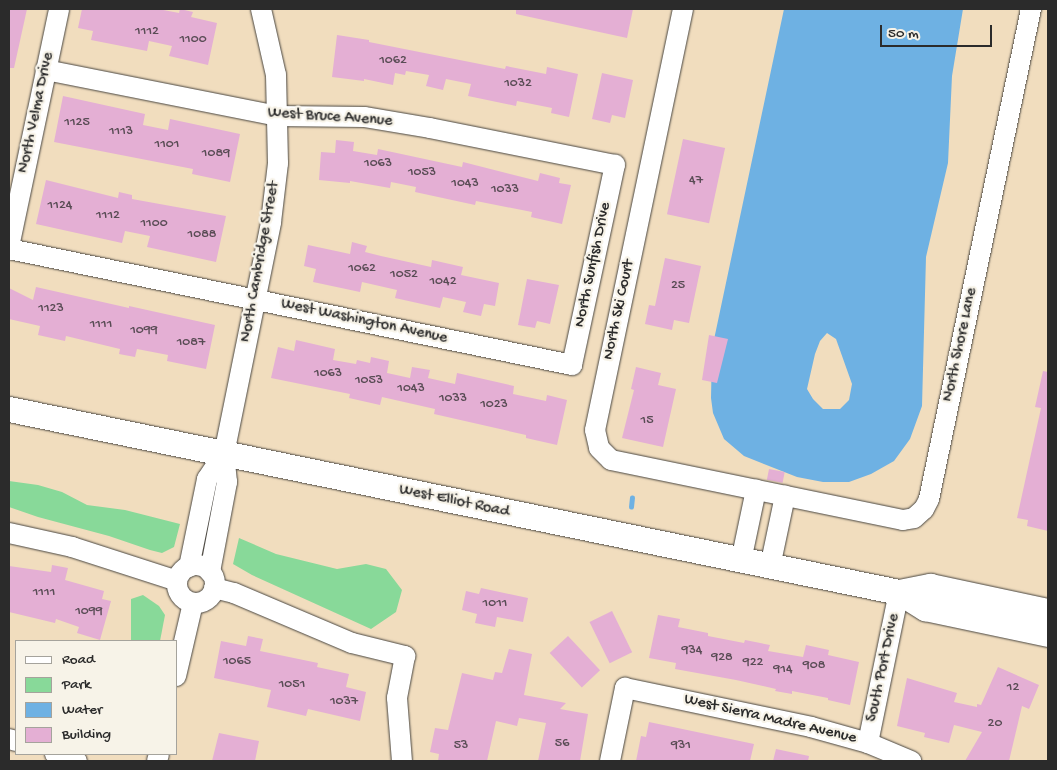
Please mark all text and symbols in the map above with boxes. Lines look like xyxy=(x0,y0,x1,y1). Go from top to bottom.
scale bar xyxy=(882,15,994,47)
house number: 1112 xyxy=(135,24,159,40)
text: 50 m xyxy=(888,25,919,43)
house number: 1100 xyxy=(179,32,207,48)
street label: North Velma Drive xyxy=(15,51,59,175)
house number: 1062 xyxy=(379,53,407,69)
house number: 1032 xyxy=(504,76,532,92)
street label: West Bruce Avenue xyxy=(267,104,393,132)
house number: 1125 xyxy=(64,115,90,131)
house number: 1113 xyxy=(109,124,133,140)
house number: 1101 xyxy=(155,137,179,153)
house number: 1089 xyxy=(202,146,230,162)
house number: 1063 xyxy=(364,156,392,172)
house number: 1053 xyxy=(408,165,436,181)
house number: 47 xyxy=(689,173,703,189)
house number: 1043 xyxy=(451,176,479,192)
street label: North Cambridge Street xyxy=(237,180,285,344)
house number: 1033 xyxy=(491,182,519,198)
house number: 1124 xyxy=(48,198,72,214)
street label: North Sunfish Drive xyxy=(571,201,617,329)
house number: 1112 xyxy=(96,208,120,224)
house number: 1100 xyxy=(140,216,168,232)
house number: 1088 xyxy=(188,227,216,243)
street label: North Ski Court xyxy=(600,258,640,362)
house number: 1062 xyxy=(348,261,376,277)
house number: 1052 xyxy=(390,267,418,283)
house number: 1042 xyxy=(429,274,457,290)
house number: 25 xyxy=(671,278,685,294)
street label: North Shore Lane xyxy=(940,286,982,404)
street label: West Washington Avenue xyxy=(279,295,449,349)
house number: 1123 xyxy=(38,301,64,317)
house number: 1111 xyxy=(90,317,112,333)
house number: 1099 xyxy=(130,323,158,339)
house number: 1087 xyxy=(177,335,205,351)
house number: 1063 xyxy=(314,366,342,382)
house number: 1053 xyxy=(355,373,383,389)
house number: 1043 xyxy=(397,381,425,397)
house number: 1033 xyxy=(439,391,467,407)
house number: 1023 xyxy=(480,397,508,413)
house number: 15 xyxy=(640,413,654,429)
street label: West Elliot Road xyxy=(397,481,511,523)
house number: 1111 xyxy=(33,585,55,601)
house number: 1011 xyxy=(483,596,507,612)
house number: 1099 xyxy=(75,604,103,620)
street label: South Port Drive xyxy=(863,612,905,724)
legend xyxy=(15,640,178,755)
house number: 934 xyxy=(682,643,702,659)
house number: 928 xyxy=(711,650,733,666)
text: Road xyxy=(62,651,95,669)
house number: 1065 xyxy=(223,654,251,670)
house number: 922 xyxy=(743,655,763,671)
house number: 908 xyxy=(803,658,825,674)
house number: 914 xyxy=(773,662,793,678)
text: Park xyxy=(62,676,91,694)
house number: 1051 xyxy=(279,677,305,693)
house number: 12 xyxy=(1007,680,1019,696)
street label: West Sierra Madre Avenue xyxy=(682,691,858,749)
house number: 1037 xyxy=(330,694,358,710)
text: Water xyxy=(62,701,102,719)
house number: 20 xyxy=(988,716,1002,732)
text: Building xyxy=(62,726,111,744)
house number: 56 xyxy=(555,736,569,752)
house number: 53 xyxy=(454,738,468,754)
house number: 931 xyxy=(671,738,691,754)

